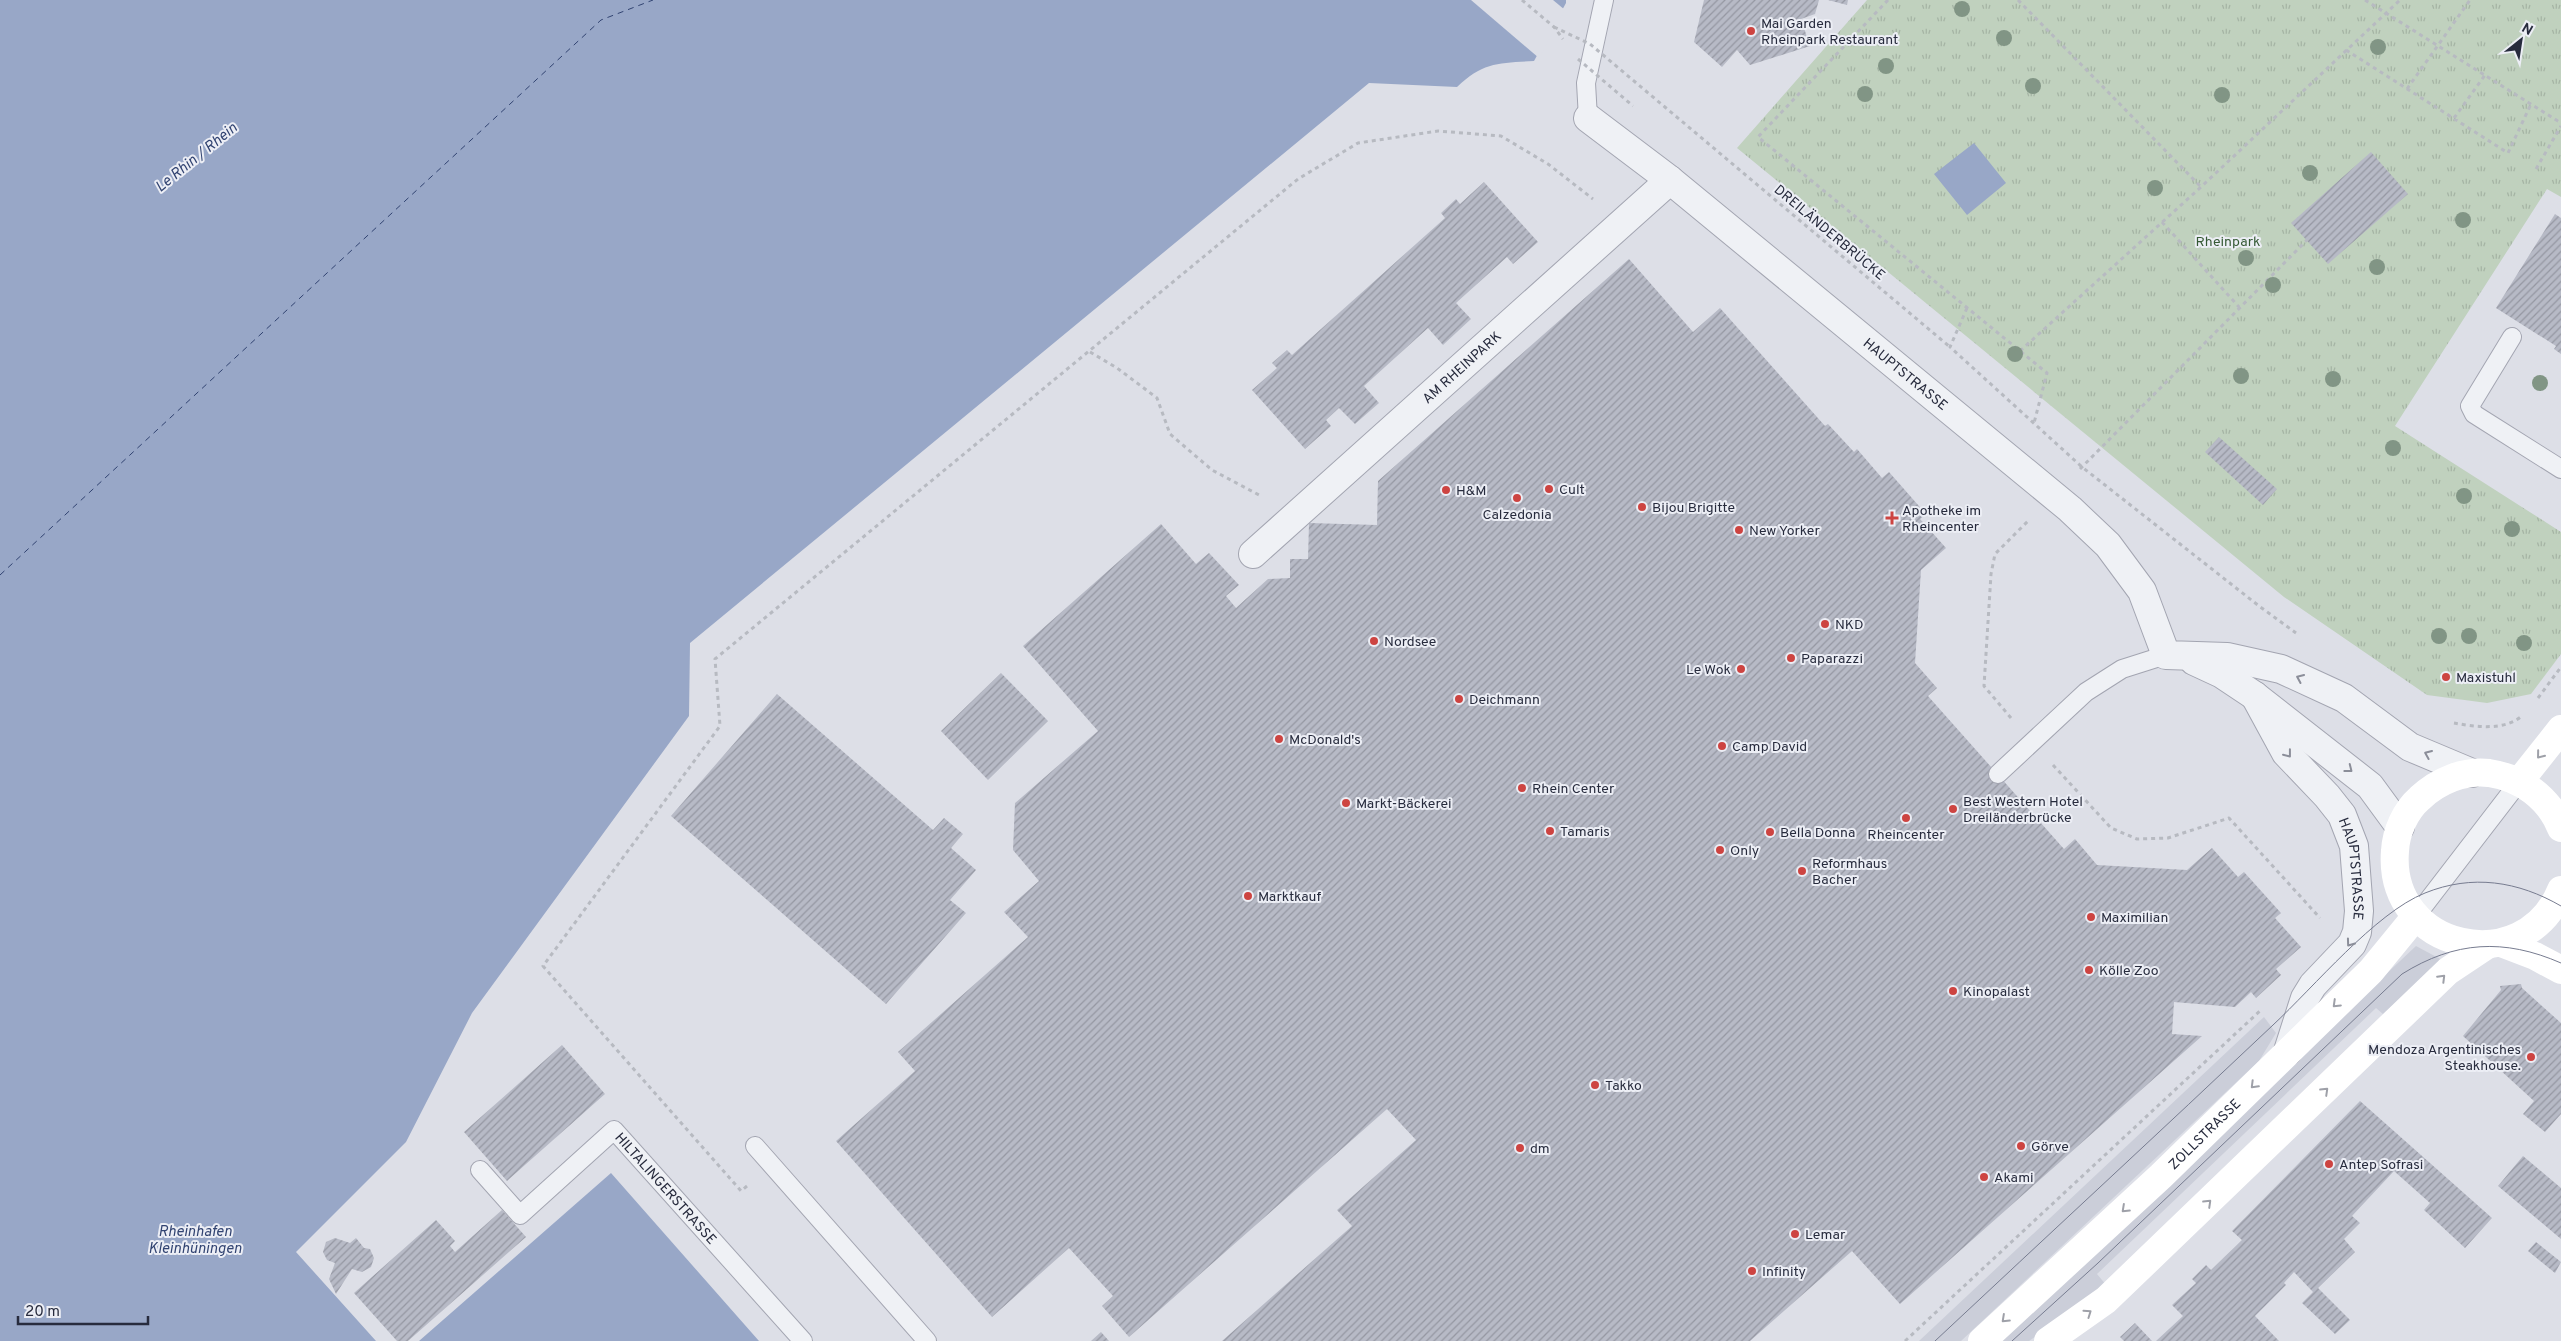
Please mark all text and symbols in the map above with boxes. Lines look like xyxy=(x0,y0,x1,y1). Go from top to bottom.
north arrow xyxy=(2496,15,2546,65)
place label: Mai Garden Rheinpark Restaurant xyxy=(1761,16,1898,49)
text: N xyxy=(2518,20,2535,40)
marker: Mai Garden Rheinpark Restaurant xyxy=(1745,25,1757,37)
water label: Le Rhin / Rhein xyxy=(152,119,242,197)
street label: DREILÄNDERBRÜCKE xyxy=(1770,181,1889,285)
park label: Rheinpark xyxy=(2195,234,2261,251)
street label: AM RHEINPARK xyxy=(1420,328,1505,408)
street label: HAUPTSTRASSE xyxy=(1859,335,1950,415)
place label: Cult xyxy=(1559,482,1585,499)
place label: H&M xyxy=(1456,483,1487,500)
marker: Cult xyxy=(1543,483,1555,495)
marker: H&M xyxy=(1440,484,1452,496)
marker: Calzedonia xyxy=(1511,492,1523,504)
place label: Bijou Brigitte xyxy=(1652,500,1735,517)
marker: Bijou Brigitte xyxy=(1636,501,1648,513)
place label: Apotheke im Rheincenter xyxy=(1902,503,1981,536)
place label: Calzedonia xyxy=(1482,507,1552,524)
marker: Apotheke im Rheincenter xyxy=(1886,512,1898,524)
place label: New Yorker xyxy=(1749,523,1821,540)
marker: New Yorker xyxy=(1733,524,1745,536)
place label: NKD xyxy=(1835,617,1864,634)
marker: NKD xyxy=(1819,618,1831,630)
place label: Nordsee xyxy=(1384,634,1436,651)
marker: Nordsee xyxy=(1368,635,1380,647)
place label: Paparazzi xyxy=(1801,651,1863,668)
marker: Paparazzi xyxy=(1785,652,1797,664)
place label: Le Wok xyxy=(1686,662,1731,679)
marker: Le Wok xyxy=(1735,663,1747,675)
place label: Maxistuhl xyxy=(2456,670,2516,687)
marker: Maxistuhl xyxy=(2440,671,2452,683)
one-way arrow xyxy=(2296,673,2305,684)
place label: Deichmann xyxy=(1469,692,1540,709)
marker: Deichmann xyxy=(1453,693,1465,705)
place label: McDonald's xyxy=(1289,732,1361,749)
marker: McDonald's xyxy=(1273,733,1285,745)
place label: Camp David xyxy=(1732,739,1807,756)
marker: Camp David xyxy=(1716,740,1728,752)
one-way arrow xyxy=(2282,748,2291,757)
one-way arrow xyxy=(2537,749,2545,758)
one-way arrow xyxy=(2424,750,2433,761)
one-way arrow xyxy=(2343,763,2353,772)
place label: Rhein Center xyxy=(1532,781,1615,798)
marker: Rhein Center xyxy=(1516,782,1528,794)
place label: Best Western Hotel Dreiländerbrücke xyxy=(1963,794,2083,827)
place label: Markt-Bäckerei xyxy=(1356,796,1452,813)
marker: Markt-Bäckerei xyxy=(1340,797,1352,809)
marker: Best Western Hotel Dreiländerbrücke xyxy=(1947,803,1959,815)
marker: Rheincenter xyxy=(1900,812,1912,824)
street label: HAUPTSTRASSE xyxy=(2334,816,2366,921)
place label: Tamaris xyxy=(1560,824,1610,841)
marker: Tamaris xyxy=(1544,825,1556,837)
place label: Bella Donna xyxy=(1780,825,1855,842)
marker: Bella Donna xyxy=(1764,826,1776,838)
place label: Rheincenter xyxy=(1867,827,1945,844)
place label: Only xyxy=(1730,843,1759,860)
marker: Only xyxy=(1714,844,1726,856)
place label: Reformhaus Bacher xyxy=(1812,856,1887,889)
marker: Reformhaus Bacher xyxy=(1796,865,1808,877)
place label: Marktkauf xyxy=(1258,889,1321,906)
marker: Marktkauf xyxy=(1242,890,1254,902)
place label: Maximilian xyxy=(2101,910,2168,927)
marker: Maximilian xyxy=(2085,911,2097,923)
one-way arrow xyxy=(2347,937,2356,947)
place label: Kölle Zoo xyxy=(2099,963,2159,980)
marker: Kölle Zoo xyxy=(2083,964,2095,976)
one-way arrow xyxy=(2436,974,2445,983)
place label: Kinopalast xyxy=(1963,984,2030,1001)
marker: Kinopalast xyxy=(1947,985,1959,997)
one-way arrow xyxy=(2333,998,2342,1007)
place label: Mendoza Argentinisches Steakhouse. xyxy=(2368,1042,2521,1075)
marker: Mendoza Argentinisches Steakhouse. xyxy=(2525,1051,2537,1063)
place label: Takko xyxy=(1605,1078,1642,1095)
marker: Takko xyxy=(1589,1079,1601,1091)
one-way arrow xyxy=(2251,1079,2260,1088)
one-way arrow xyxy=(2320,1088,2329,1097)
street label: ZOLLSTRASSE xyxy=(2166,1096,2245,1174)
street label: HILTALINGERSTRASSE xyxy=(610,1130,719,1249)
place label: Görve xyxy=(2031,1139,2069,1156)
marker: Görve xyxy=(2015,1140,2027,1152)
place label: dm xyxy=(1530,1141,1550,1158)
marker: dm xyxy=(1514,1142,1526,1154)
place label: Antep Sofrasi xyxy=(2339,1157,2423,1174)
marker: Antep Sofrasi xyxy=(2323,1158,2335,1170)
place label: Akami xyxy=(1994,1170,2034,1187)
marker: Akami xyxy=(1978,1171,1990,1183)
one-way arrow xyxy=(2202,1200,2211,1209)
one-way arrow xyxy=(2122,1203,2131,1212)
water label: Rheinhafen Kleinhüningen xyxy=(148,1223,242,1259)
place label: Lemar xyxy=(1805,1227,1846,1244)
marker: Lemar xyxy=(1789,1228,1801,1240)
place label: Infinity xyxy=(1762,1264,1806,1281)
marker: Infinity xyxy=(1746,1265,1758,1277)
scale bar xyxy=(18,1294,148,1326)
text: 20 m xyxy=(25,1303,60,1322)
one-way arrow xyxy=(2082,1310,2092,1319)
one-way arrow xyxy=(2002,1313,2011,1322)

